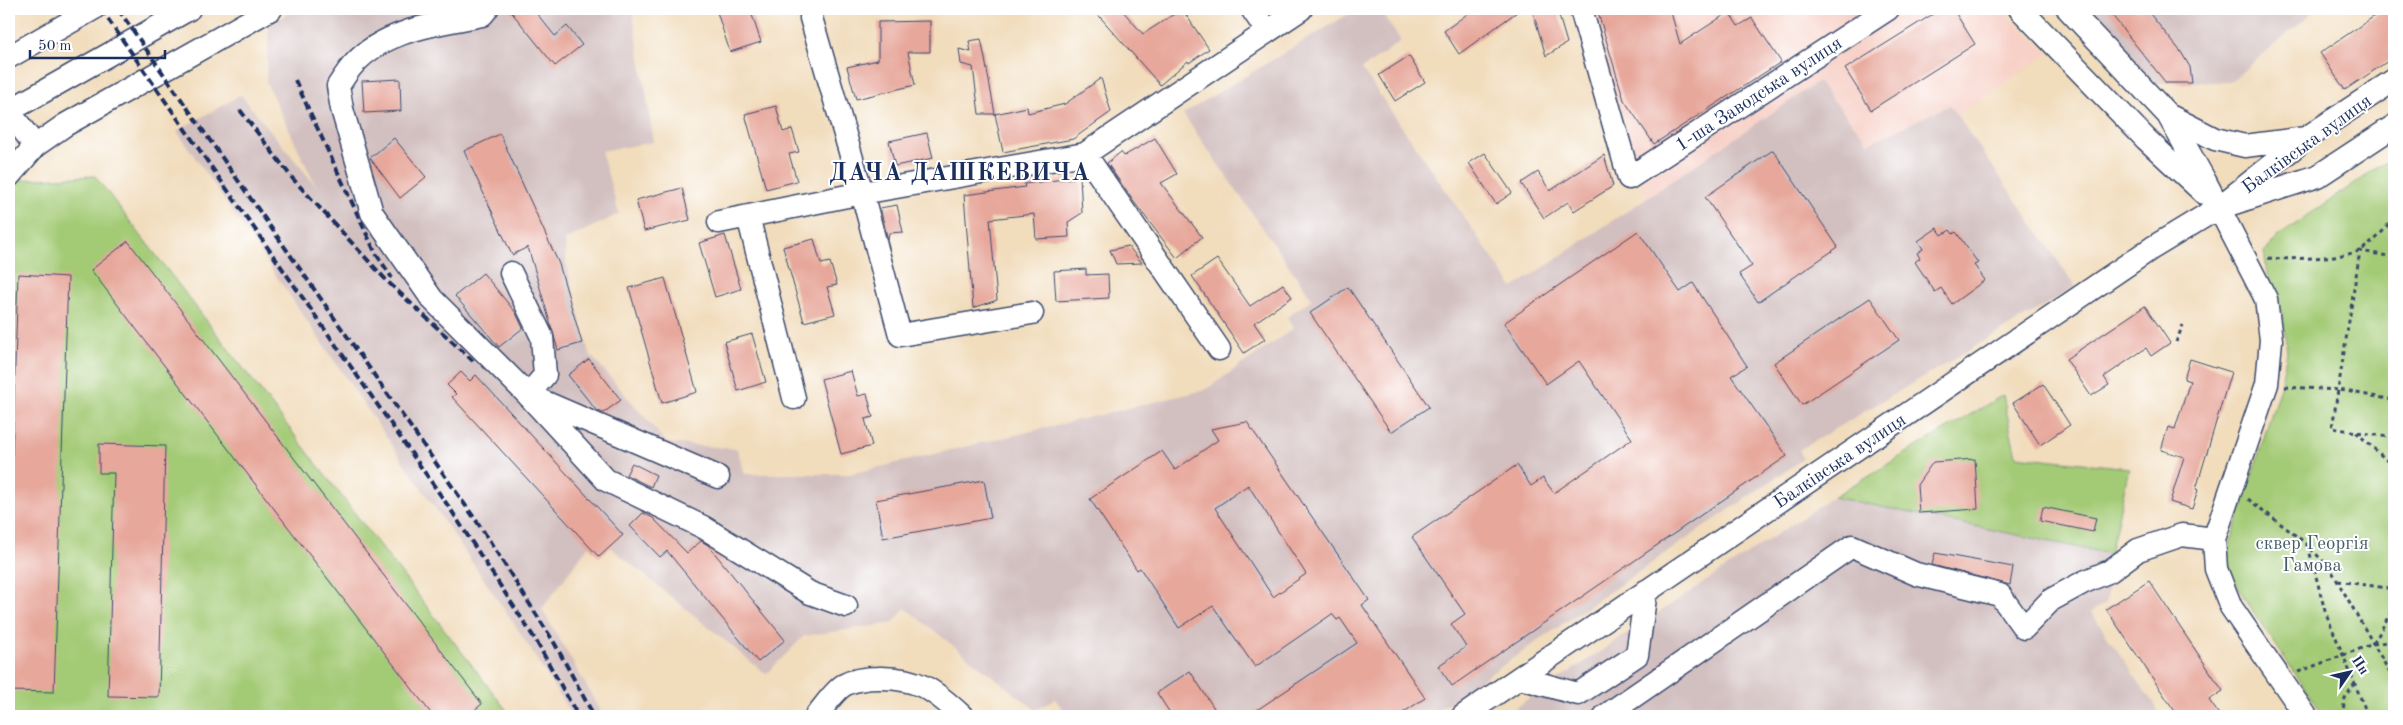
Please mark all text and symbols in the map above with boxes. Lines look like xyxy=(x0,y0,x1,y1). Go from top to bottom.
scale bar xyxy=(30,28,165,60)
street label: 1-ша Заводська вулиця xyxy=(1673,34,1846,156)
text: 50 m xyxy=(38,39,72,54)
street label: Балківська вулиця xyxy=(2239,92,2376,198)
district label: ДАЧА ДАШКЕВИЧА xyxy=(829,162,1091,186)
street label: Балківська вулиця xyxy=(1771,411,1910,513)
park label: сквер Георгія Гамова xyxy=(2255,535,2369,576)
north arrow xyxy=(2326,648,2376,698)
text: Пн xyxy=(2349,653,2371,677)

